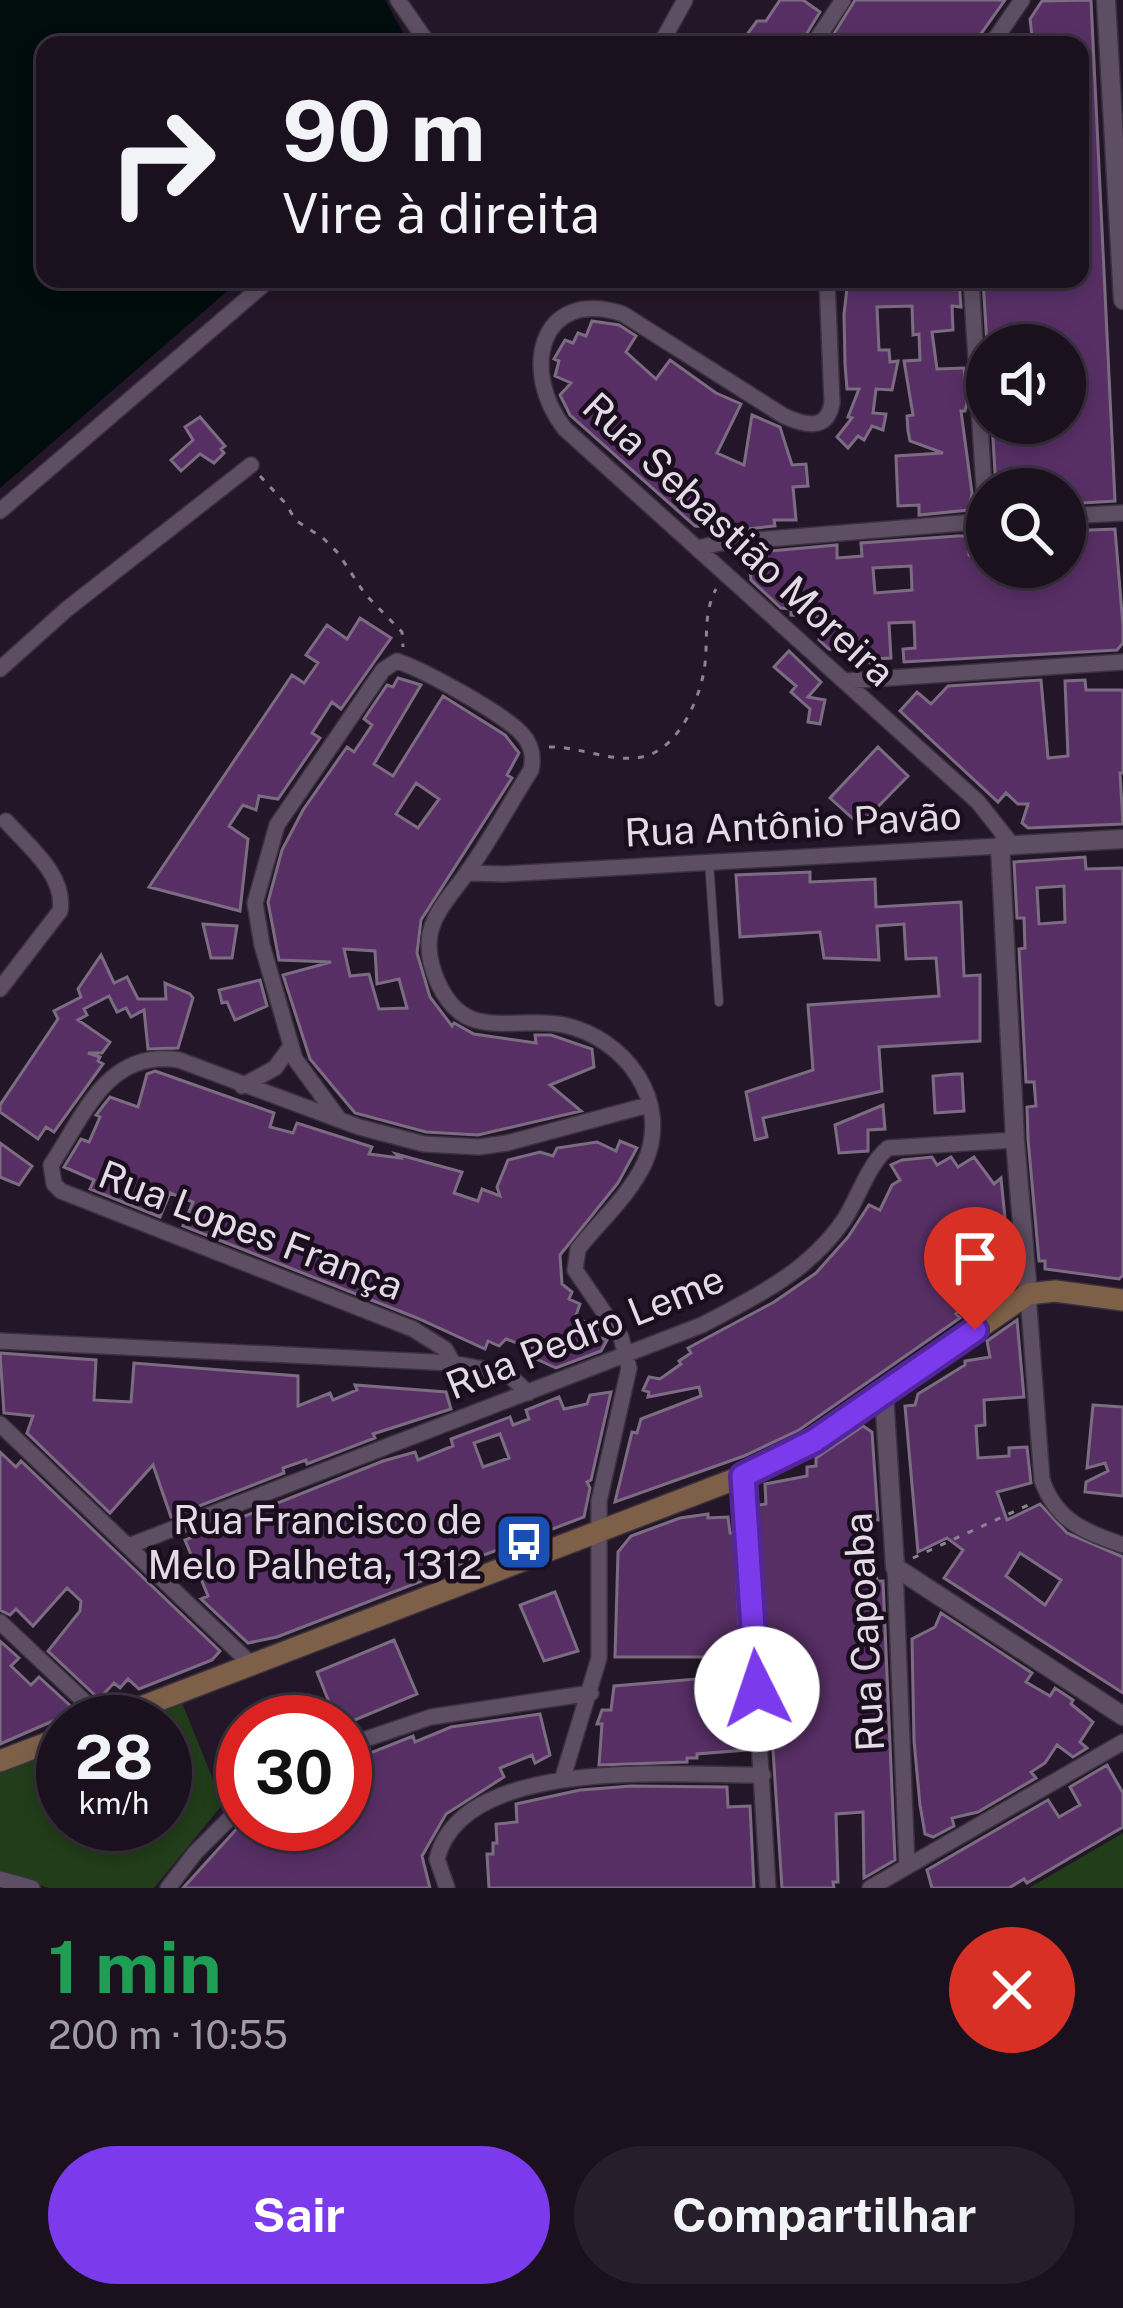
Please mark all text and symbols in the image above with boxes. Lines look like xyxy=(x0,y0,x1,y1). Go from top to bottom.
text: 90 m xyxy=(282,81,485,180)
icon: right xyxy=(84,84,240,240)
text: Vire à direita xyxy=(282,182,600,245)
map controls xyxy=(966,324,1086,588)
button: sound xyxy=(966,324,1086,444)
street label: Rua Sebastião Moreira xyxy=(574,383,904,695)
button: search xyxy=(966,468,1086,588)
street label: Rua Antônio Pavão xyxy=(623,792,963,856)
street label: Rua Lopes França xyxy=(92,1151,410,1309)
pin xyxy=(924,1207,1026,1330)
icon: arrive xyxy=(942,1225,1008,1291)
street label: Rua Pedro Leme xyxy=(439,1255,731,1409)
place label: Rua Francisco de Melo Palheta, 1312 xyxy=(147,1497,482,1588)
bus stop icon: Rua Francisco de Melo Palheta, 1312 xyxy=(493,1511,555,1573)
street label: Rua Capoaba xyxy=(835,1511,893,1753)
position arrow xyxy=(694,1626,820,1752)
speed limit sign: 30 xyxy=(216,1695,372,1851)
text: 28 xyxy=(75,1722,153,1793)
text: km/h xyxy=(79,1785,149,1821)
text: 1 min xyxy=(48,1925,222,2009)
button: close xyxy=(949,1927,1075,2053)
text: 200 m · 10:55 xyxy=(48,2012,288,2058)
button: Sair xyxy=(48,2146,550,2284)
button: Compartilhar xyxy=(574,2146,1075,2284)

